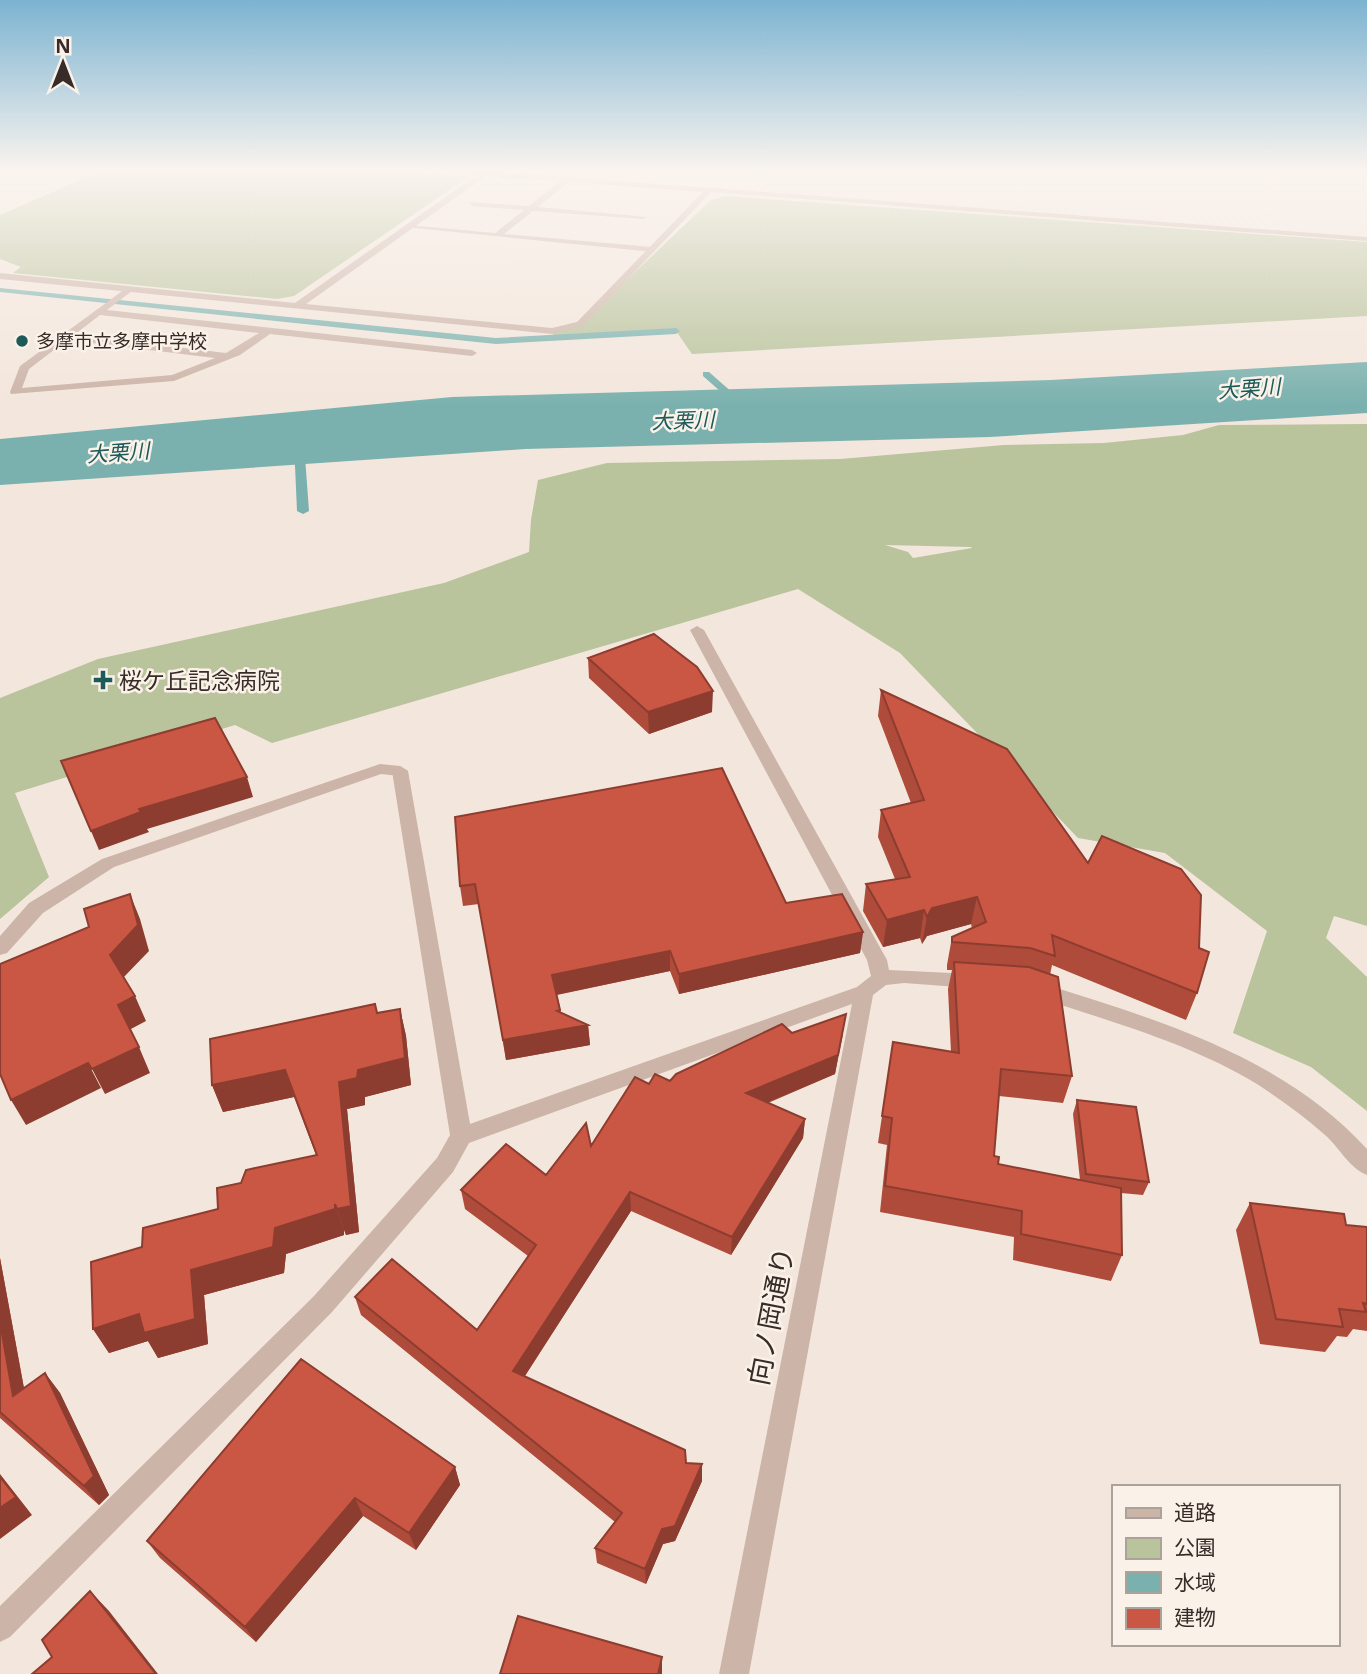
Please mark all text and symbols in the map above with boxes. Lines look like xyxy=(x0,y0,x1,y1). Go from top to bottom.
north arrow xyxy=(28,28,98,98)
text: N xyxy=(55,33,71,59)
place label: 多摩市立多摩中学校 xyxy=(36,328,207,354)
marker: 多摩市立多摩中学校 xyxy=(14,333,30,349)
water label: 大栗川 xyxy=(1217,372,1283,404)
water label: 大栗川 xyxy=(651,405,717,435)
water label: 大栗川 xyxy=(86,436,152,468)
place label: 桜ケ丘記念病院 xyxy=(119,664,280,696)
marker: 桜ケ丘記念病院 xyxy=(93,670,113,690)
street label: 向ノ岡通り xyxy=(738,1244,802,1388)
legend xyxy=(1112,1485,1339,1646)
text: 道路 xyxy=(1174,1498,1216,1526)
text: 公園 xyxy=(1174,1533,1216,1561)
text: 水域 xyxy=(1174,1568,1216,1596)
text: 建物 xyxy=(1174,1603,1216,1631)

